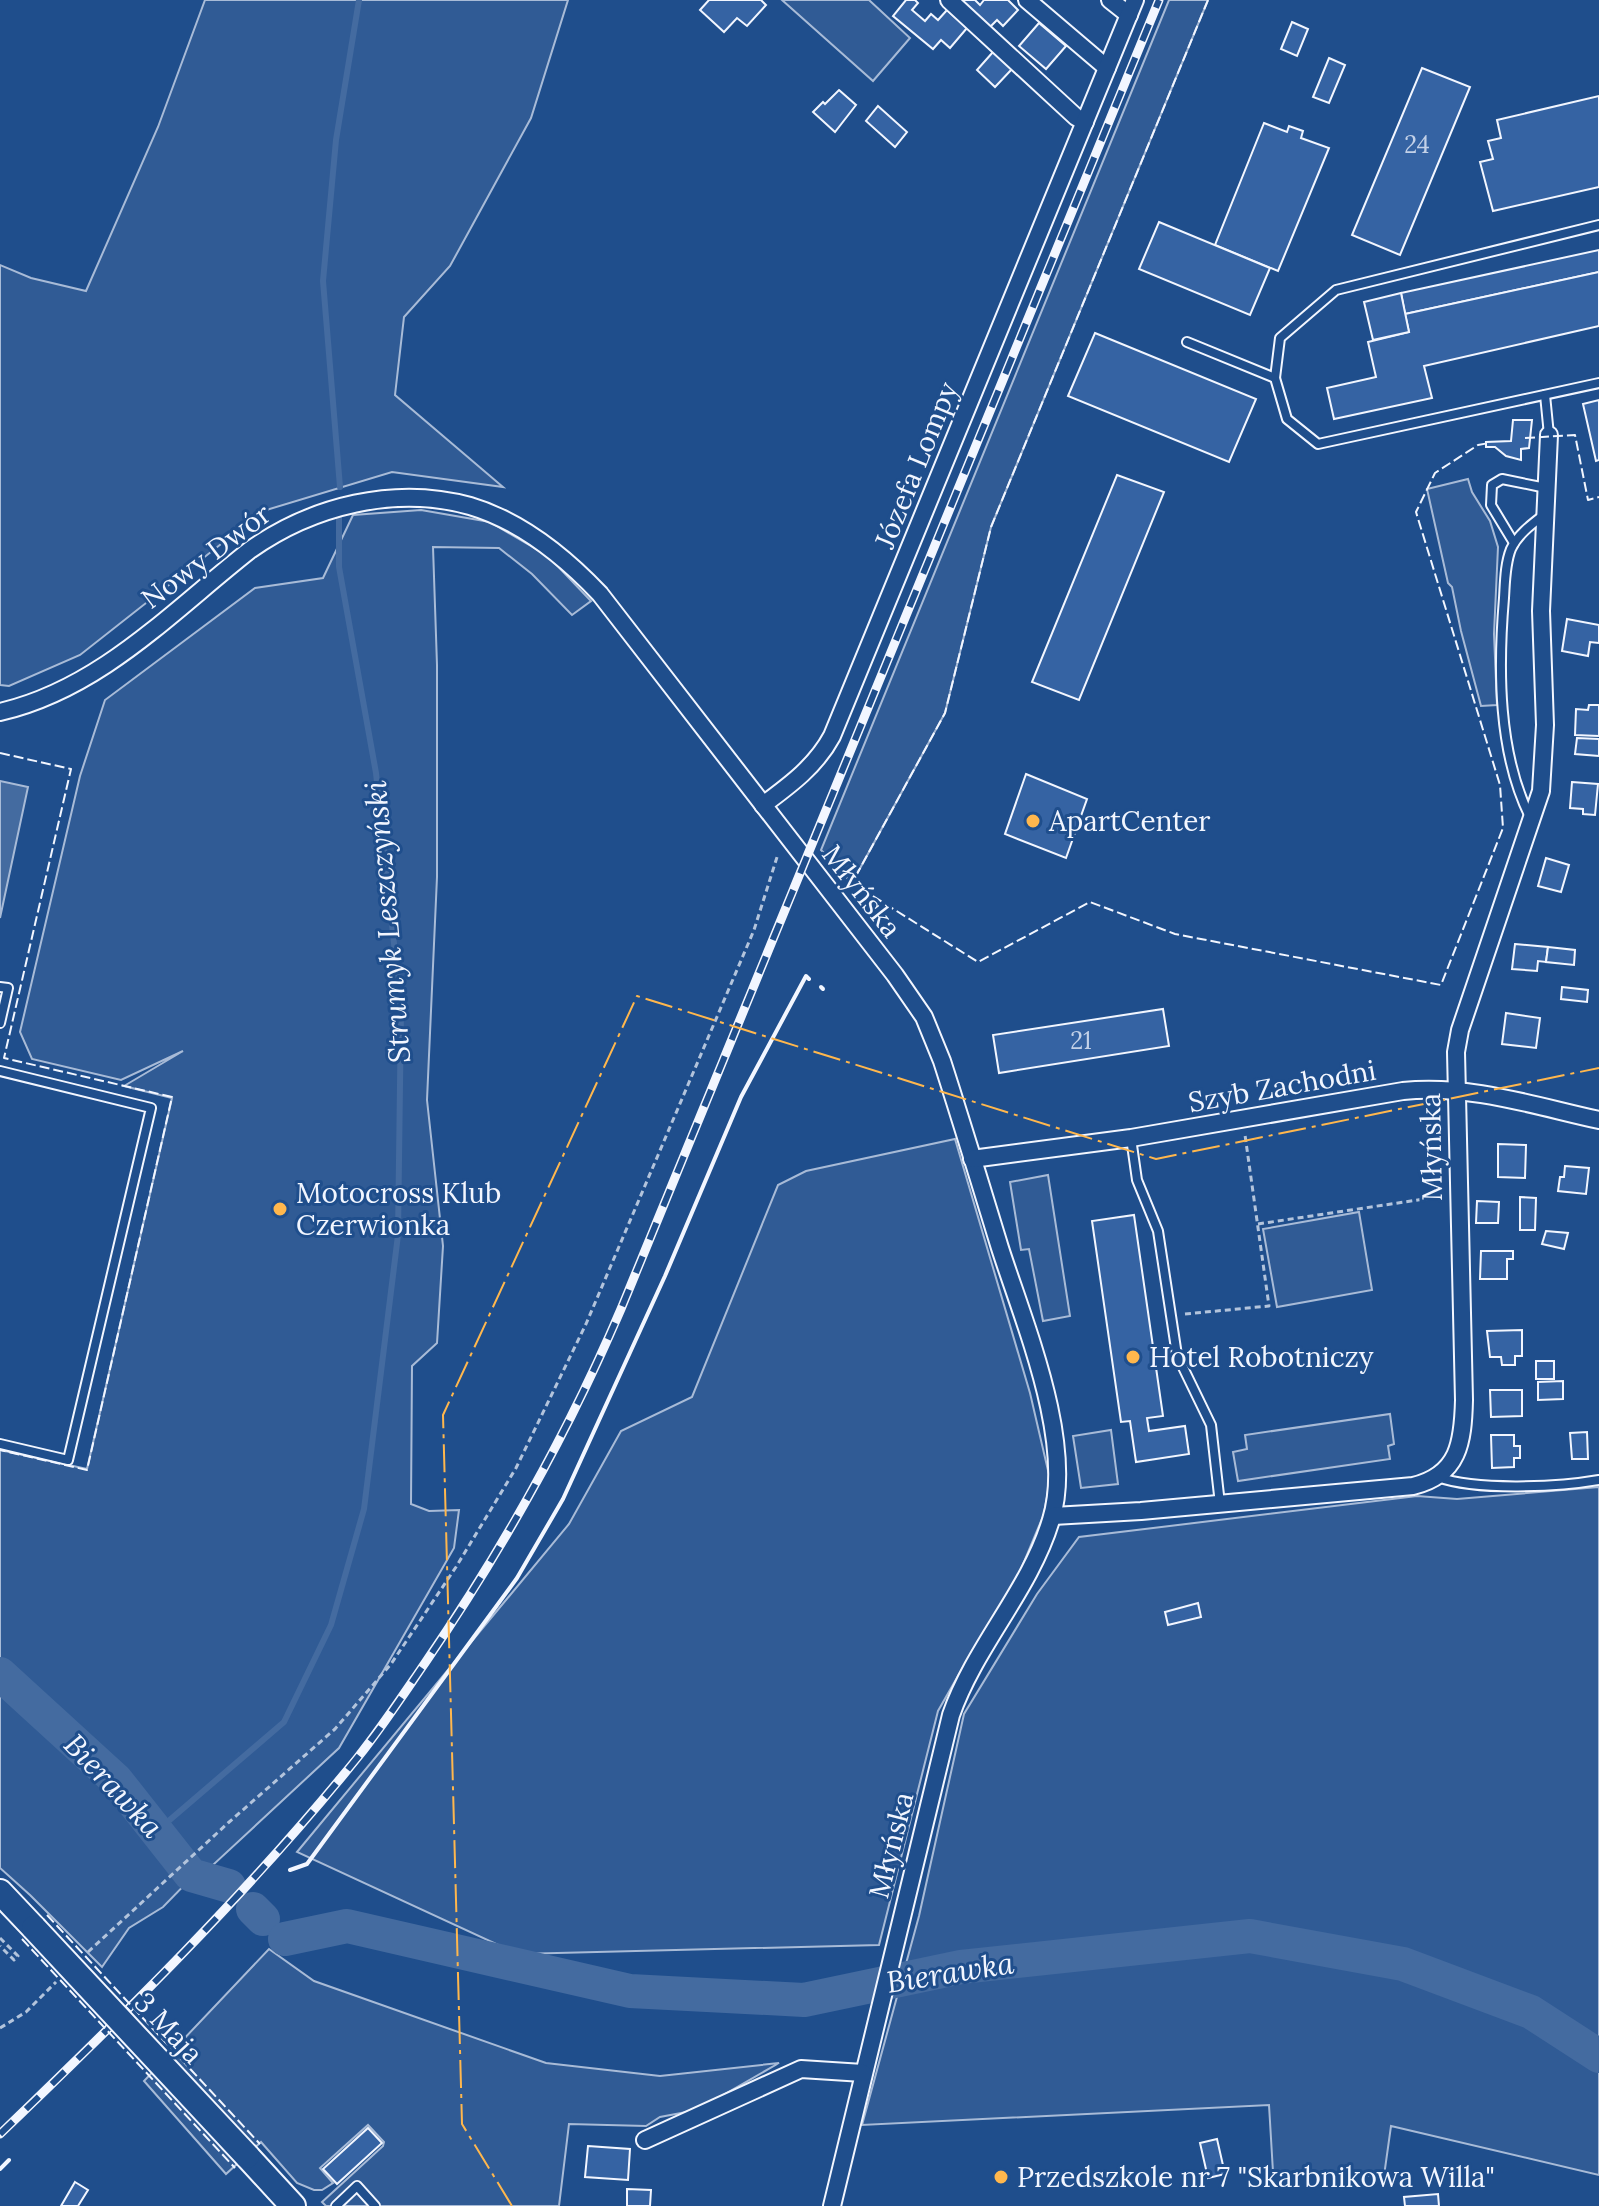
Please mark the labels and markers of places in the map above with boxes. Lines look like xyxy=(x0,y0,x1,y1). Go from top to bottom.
place label: ApartCenter xyxy=(1048,803,1210,839)
marker: ApartCenter xyxy=(1024,812,1042,830)
place label: Motocross Klub Czerwionka xyxy=(296,1175,501,1243)
marker: Motocross Klub Czerwionka xyxy=(271,1200,289,1218)
place label: Hotel Robotniczy xyxy=(1149,1339,1374,1375)
marker: Hotel Robotniczy xyxy=(1124,1348,1142,1366)
place label: Przedszkole nr 7 "Skarbnikowa Willa" xyxy=(1017,2159,1495,2195)
marker: Przedszkole nr 7 "Skarbnikowa Willa" xyxy=(992,2168,1010,2186)

